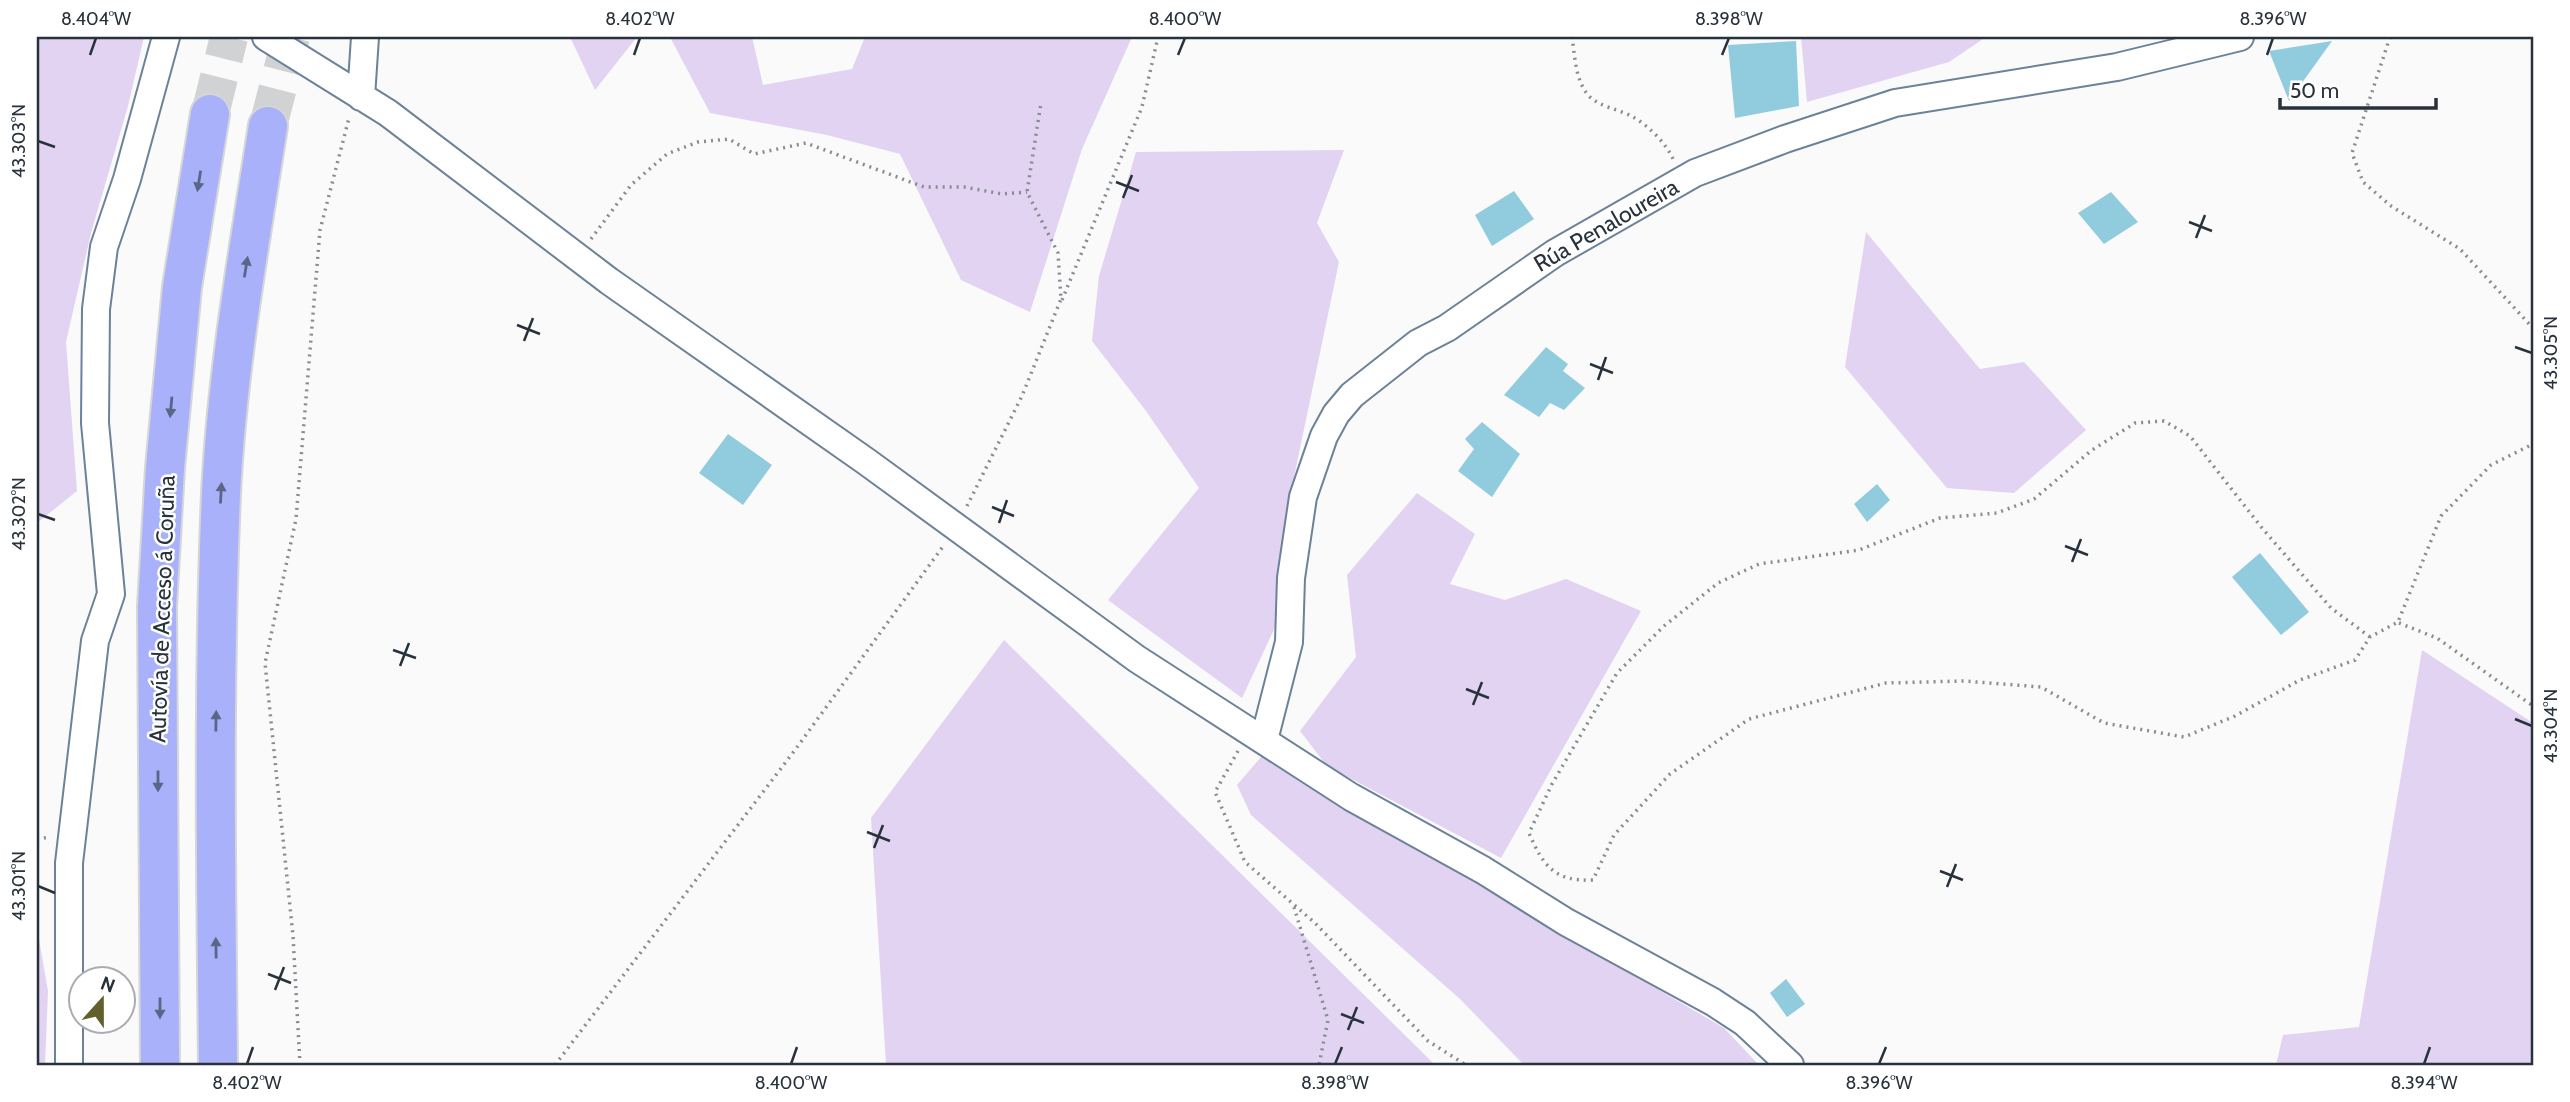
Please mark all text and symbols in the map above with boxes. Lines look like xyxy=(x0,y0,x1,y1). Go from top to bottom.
text: 8.404°W xyxy=(61,8,131,30)
text: 8.402°W xyxy=(605,8,675,30)
text: 8.400°W xyxy=(1149,8,1221,30)
text: 8.398°W xyxy=(1695,8,1763,30)
text: 8.396°W xyxy=(2240,8,2306,30)
scale bar xyxy=(2280,66,2435,110)
text: 50 m xyxy=(2290,78,2339,103)
text: 43.303°N xyxy=(8,104,30,178)
one-way arrow xyxy=(193,170,204,192)
street label: Rúa Penaloureira xyxy=(1529,172,1683,278)
one-way arrow xyxy=(241,256,252,278)
text: 43.305°N xyxy=(2540,316,2562,390)
one-way arrow xyxy=(165,396,176,418)
street label: Autovía de Acceso á Coruña xyxy=(143,475,181,743)
text: 43.302°N xyxy=(8,477,30,551)
one-way arrow xyxy=(216,482,227,504)
text: 43.304°N xyxy=(2540,689,2562,763)
one-way arrow xyxy=(210,709,221,731)
one-way arrow xyxy=(152,770,164,792)
text: 43.301°N xyxy=(8,851,30,921)
one-way arrow xyxy=(211,937,222,959)
north arrow xyxy=(66,965,136,1036)
text: N xyxy=(98,971,118,998)
one-way arrow xyxy=(154,998,166,1020)
text: 8.402°W xyxy=(212,1072,282,1094)
text: 8.400°W xyxy=(755,1072,827,1094)
text: 8.398°W xyxy=(1301,1072,1369,1094)
text: 8.396°W xyxy=(1846,1072,1912,1094)
text: 8.394°W xyxy=(2390,1072,2458,1094)

